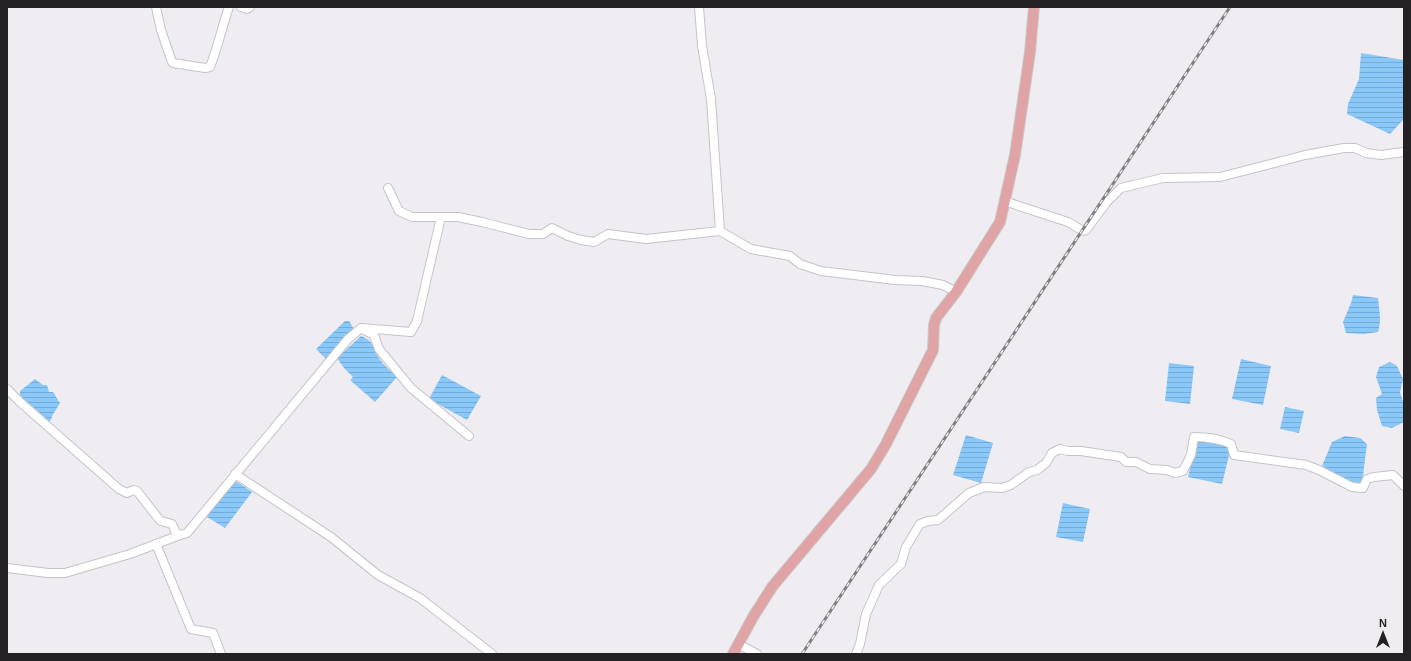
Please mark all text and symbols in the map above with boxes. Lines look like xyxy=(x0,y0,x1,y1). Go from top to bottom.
north arrow xyxy=(1363,613,1403,653)
text: N xyxy=(1379,617,1387,629)

